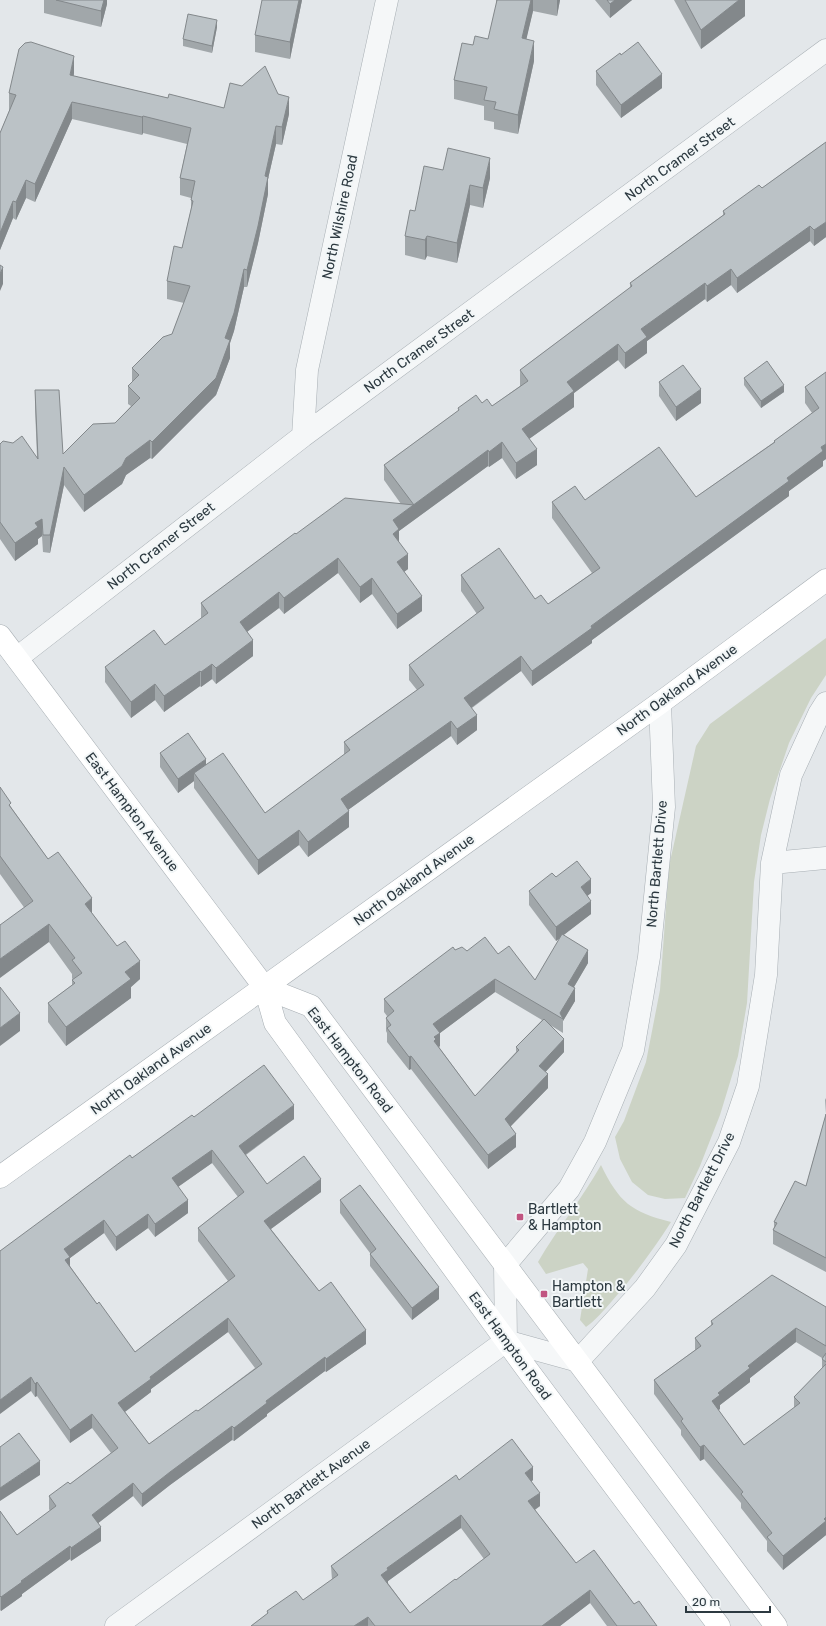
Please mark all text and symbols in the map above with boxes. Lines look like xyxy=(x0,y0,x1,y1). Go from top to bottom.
street label: North Cramer Street xyxy=(622,113,739,205)
street label: North Wilshire Road xyxy=(318,153,362,281)
street label: North Cramer Street xyxy=(361,305,478,397)
street label: North Cramer Street xyxy=(104,498,219,593)
street label: North Oakland Avenue xyxy=(613,640,741,739)
street label: East Hampton Avenue xyxy=(82,749,182,875)
street label: North Bartlett Drive xyxy=(643,800,671,928)
street label: North Oakland Avenue xyxy=(350,830,478,929)
street label: East Hampton Road xyxy=(304,1004,396,1116)
street label: North Oakland Avenue xyxy=(87,1019,215,1118)
street label: North Bartlett Drive xyxy=(665,1129,739,1251)
place label: Bartlett & Hampton xyxy=(528,1201,602,1234)
marker: Bartlett & Hampton xyxy=(515,1212,525,1222)
place label: Hampton & Bartlett xyxy=(552,1278,626,1311)
street label: East Hampton Road xyxy=(465,1289,555,1403)
marker: Hampton & Bartlett xyxy=(539,1289,549,1299)
street label: North Bartlett Avenue xyxy=(248,1435,374,1533)
scale bar xyxy=(686,1588,770,1614)
text: 20 m xyxy=(692,1595,720,1609)

